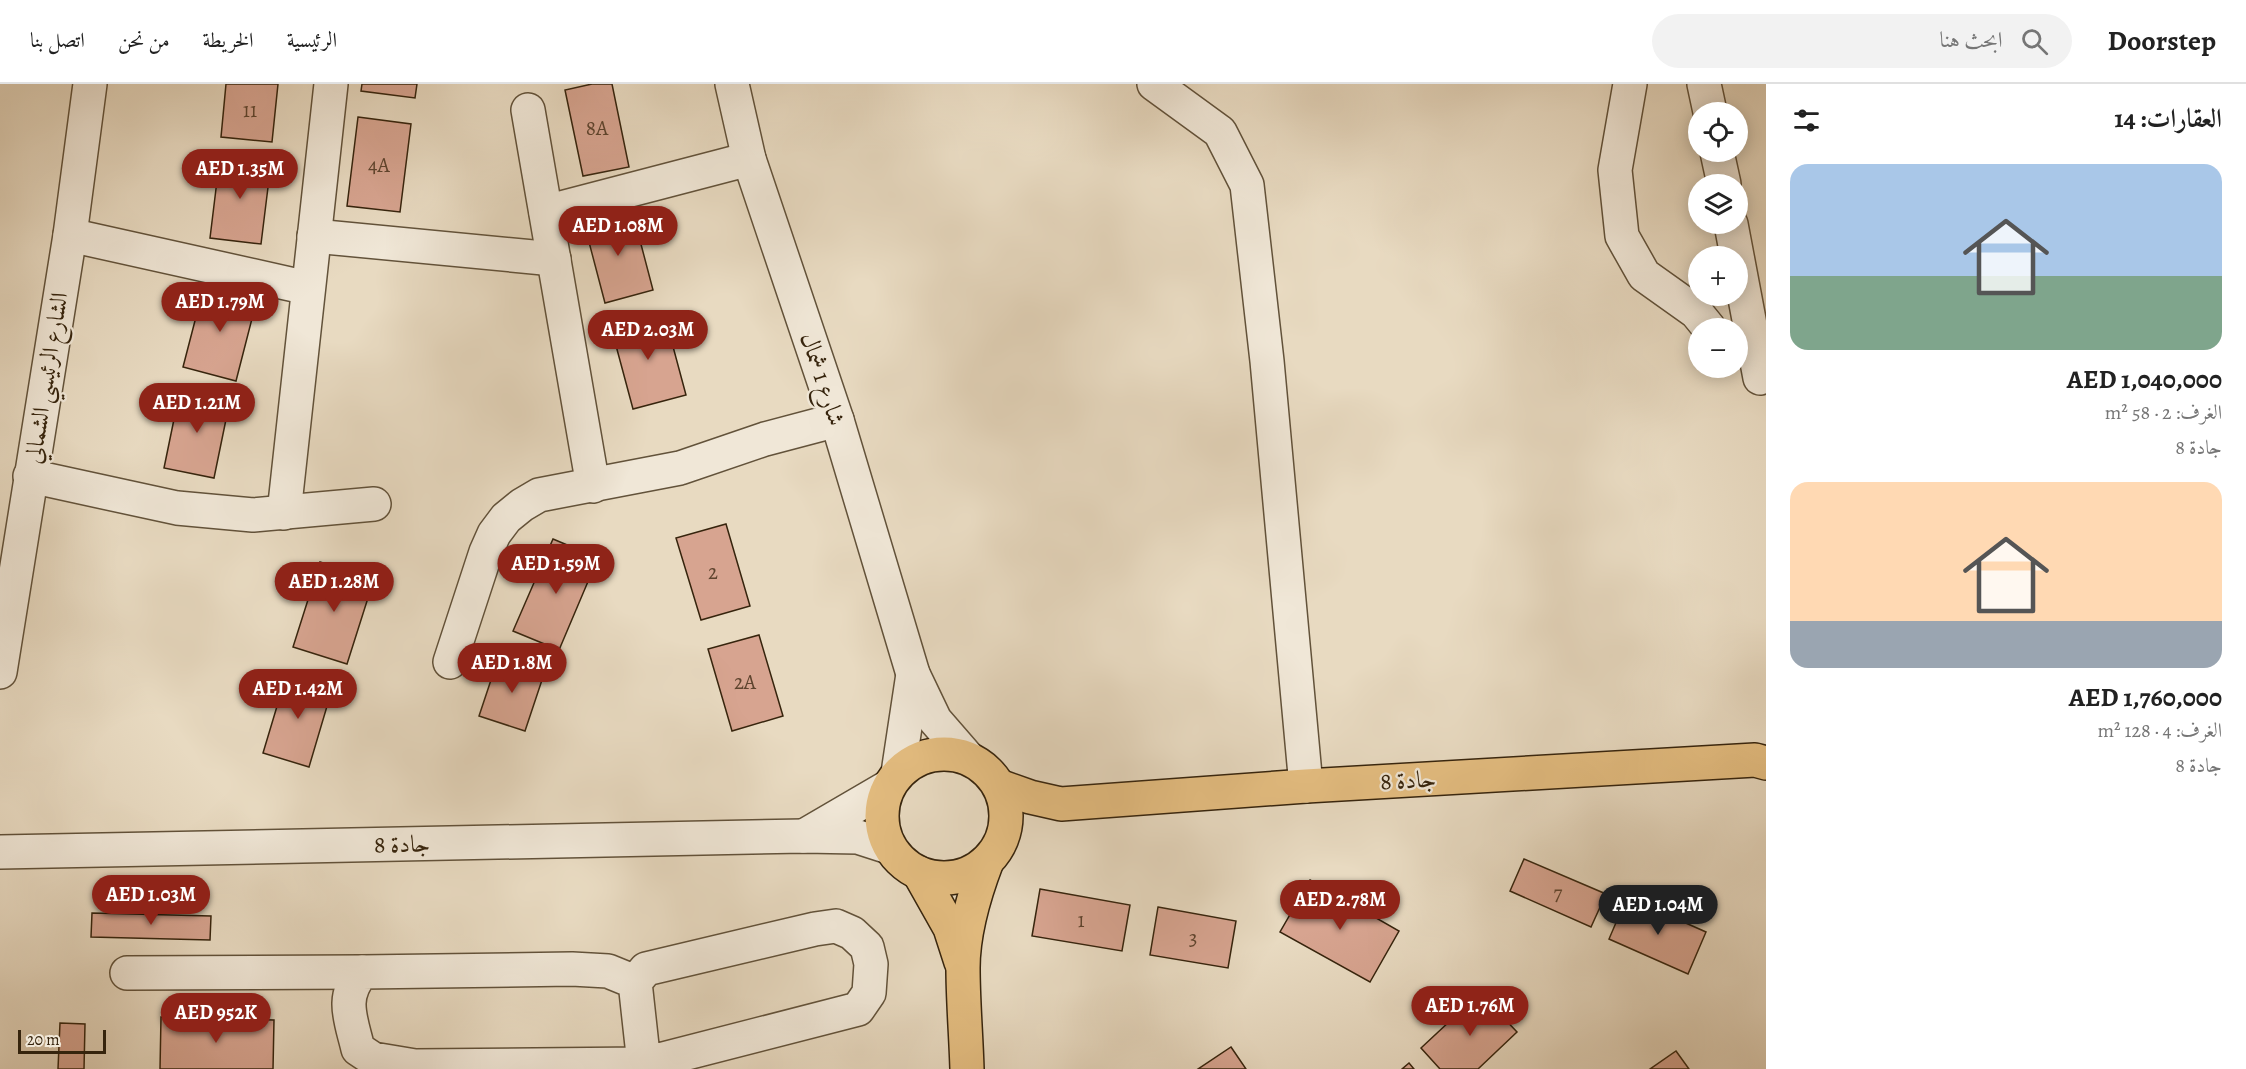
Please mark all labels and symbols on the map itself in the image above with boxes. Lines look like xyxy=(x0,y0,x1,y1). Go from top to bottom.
house number: 11 xyxy=(243,96,257,124)
house number: 8A xyxy=(586,114,609,142)
pin: AED 1.35M xyxy=(171,149,309,200)
house number: 4A xyxy=(368,151,391,179)
pin: AED 1.08M xyxy=(549,206,687,257)
pin: AED 1.79M xyxy=(151,282,289,333)
street label: الشارع الرئيسي الشمالي xyxy=(17,290,81,467)
pin: AED 2.03M xyxy=(579,310,717,361)
street label: شارع 1 شمال xyxy=(789,328,853,431)
pin: AED 1.21M xyxy=(128,383,266,434)
pin: AED 1.59M xyxy=(487,544,625,595)
house number: 2 xyxy=(708,558,718,586)
pin: AED 1.28M xyxy=(265,562,403,613)
pin: AED 1.8M xyxy=(450,643,574,694)
house number: 2A xyxy=(734,668,757,696)
pin: AED 1.42M xyxy=(229,669,367,720)
street label: جادة 8 xyxy=(1379,763,1437,797)
street label: جادة 8 xyxy=(374,828,430,860)
pin: AED 1.03M xyxy=(82,875,220,926)
house number: 7 xyxy=(1554,879,1563,907)
pin: AED 2.78M xyxy=(1271,880,1409,931)
pin: AED 1.04M xyxy=(1589,885,1727,936)
house number: 1 xyxy=(1077,906,1085,934)
house number: 3 xyxy=(1189,924,1197,952)
pin: AED 1.76M xyxy=(1401,986,1539,1037)
pin: AED 952K xyxy=(154,993,278,1044)
scale bar xyxy=(18,1027,106,1054)

